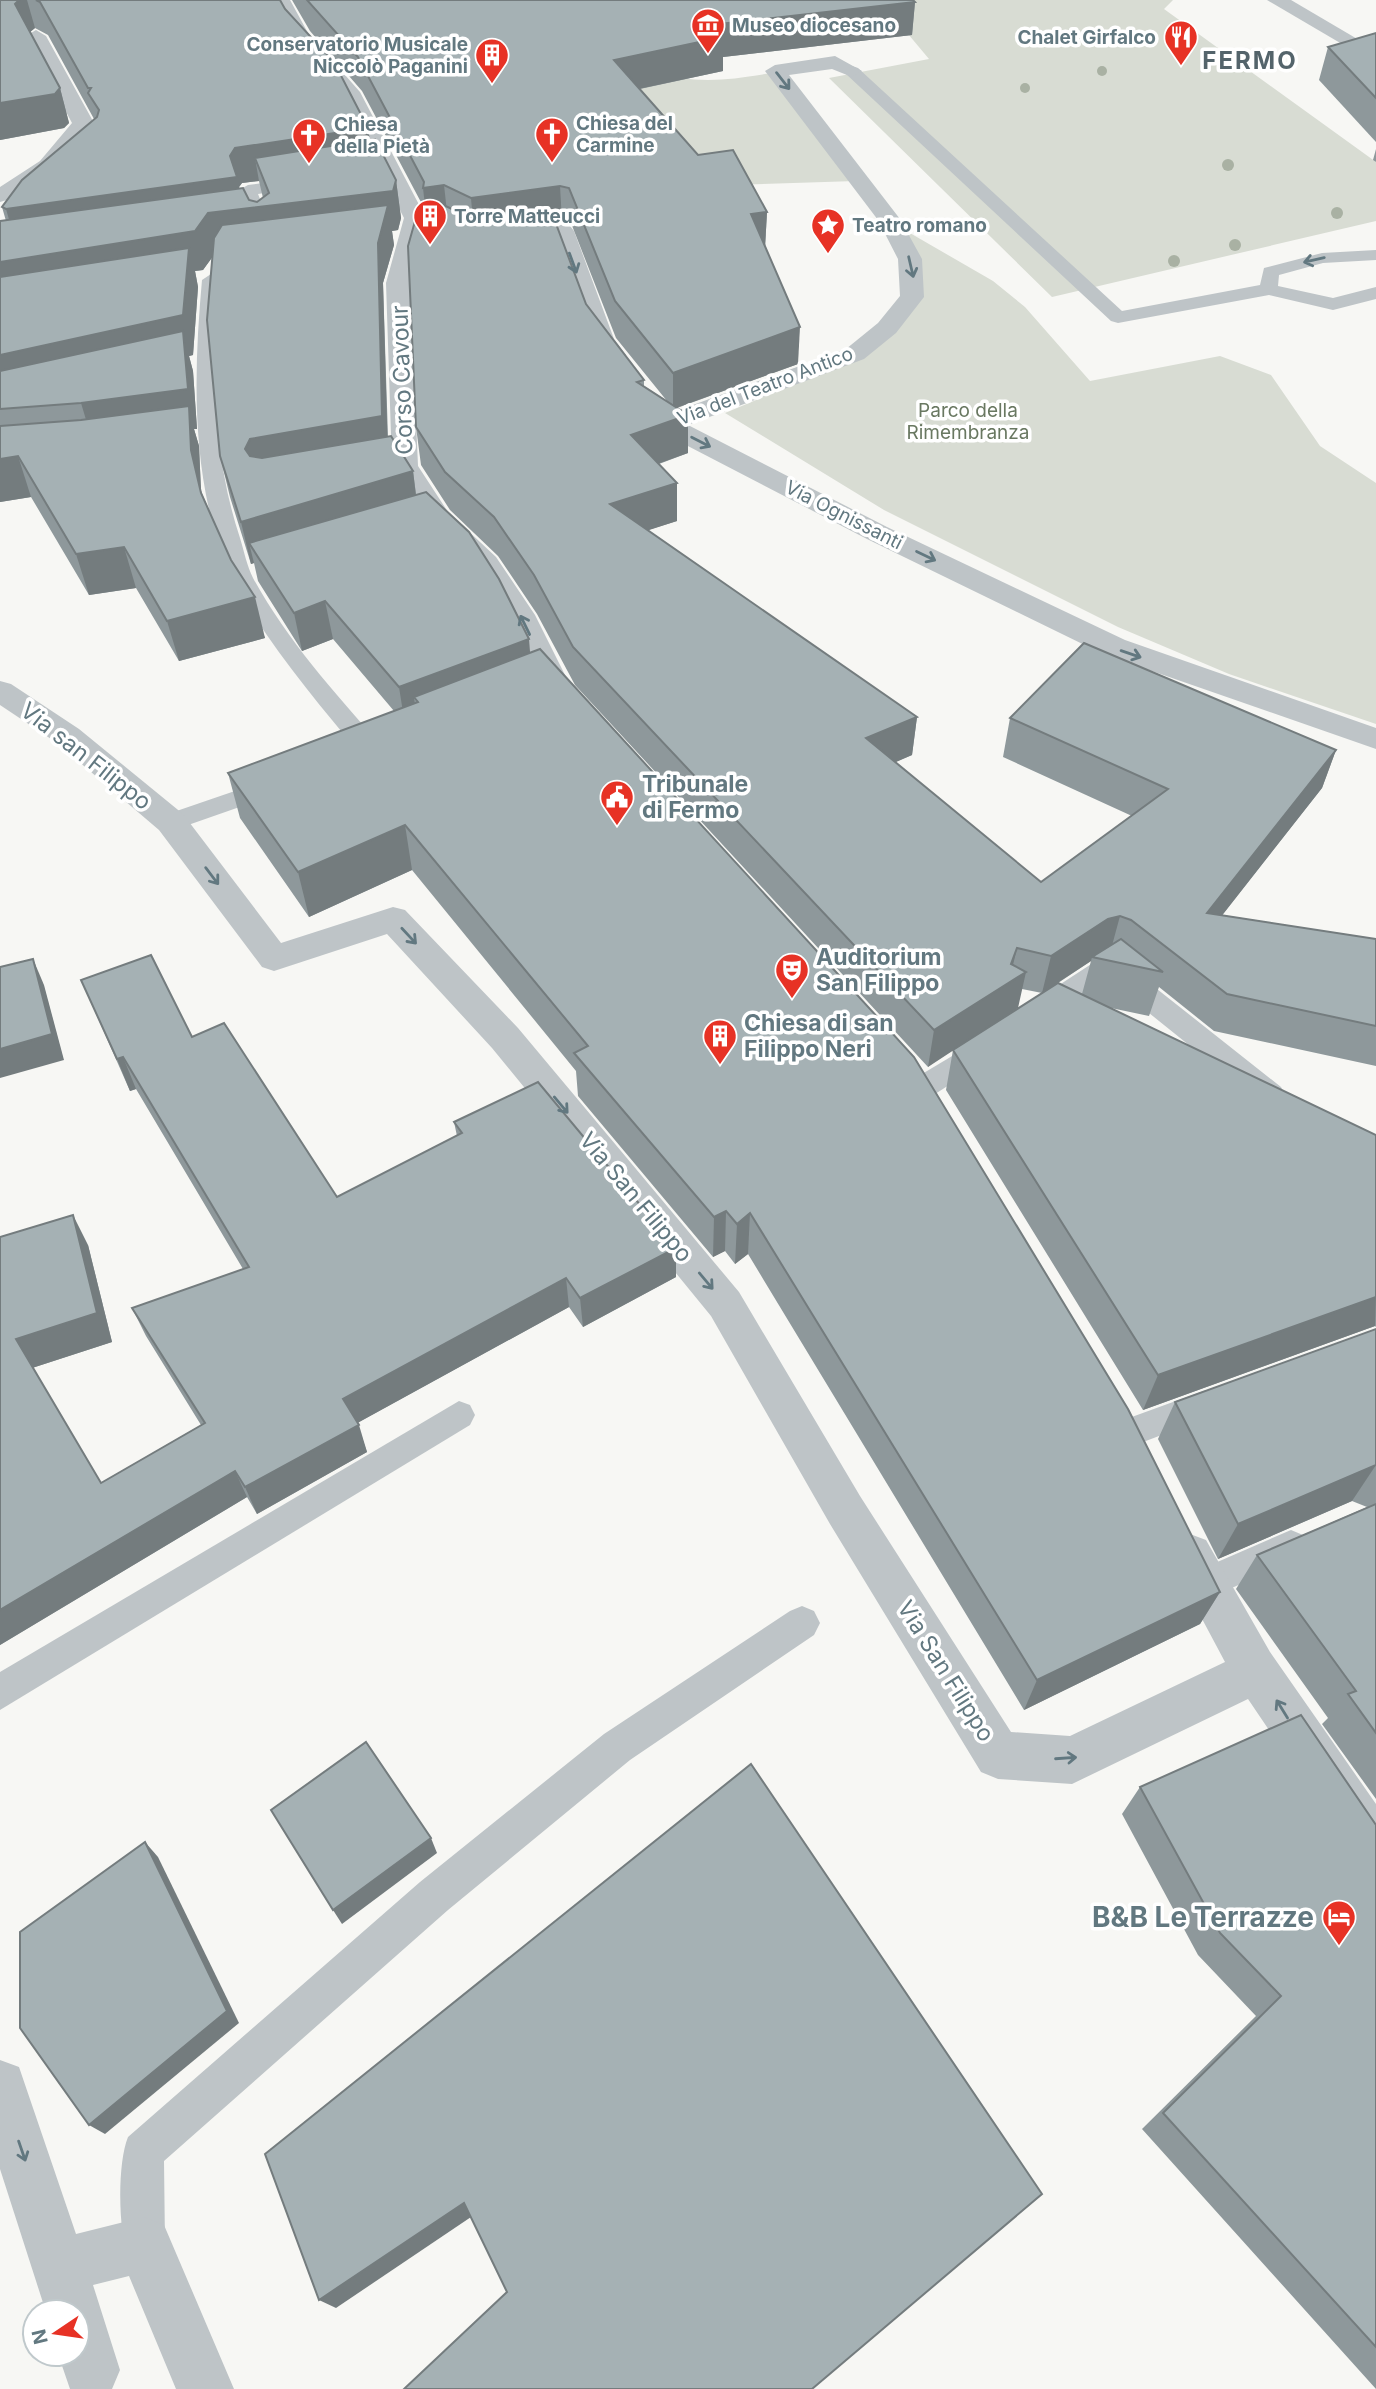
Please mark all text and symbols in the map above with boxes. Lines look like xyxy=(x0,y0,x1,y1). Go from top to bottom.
museum icon: Museo diocesano xyxy=(689,6,727,55)
place label: Museo diocesano xyxy=(732,14,896,37)
restaurant icon: Chalet Girfalco xyxy=(1162,18,1200,67)
place label: Chalet Girfalco xyxy=(1017,26,1156,49)
place label: Conservatorio Musicale Niccolò Paganini xyxy=(246,33,468,78)
building icon: Conservatorio Musicale Niccolò Paganini xyxy=(473,36,511,85)
district label: FERMO xyxy=(1202,46,1298,75)
one-way arrow xyxy=(775,71,791,89)
place label: Chiesa del Carmine xyxy=(576,112,673,157)
place label: Chiesa della Pietà xyxy=(334,113,430,158)
church icon: Chiesa del Carmine xyxy=(533,115,571,164)
church icon: Chiesa della Pietà xyxy=(290,116,328,165)
building icon: Torre Matteucci xyxy=(411,197,449,246)
place label: Torre Matteucci xyxy=(454,205,600,228)
place icon: Teatro romano xyxy=(809,206,847,255)
place label: Teatro romano xyxy=(852,214,987,237)
one-way arrow xyxy=(568,251,581,273)
one-way arrow xyxy=(1303,254,1326,268)
one-way arrow xyxy=(905,255,918,278)
street label: Corso Cavour xyxy=(385,304,419,455)
street label: Via del Teatro Antico xyxy=(674,342,856,430)
park label: Parco della Rimembranza xyxy=(906,399,1030,444)
one-way arrow xyxy=(690,436,711,450)
street label: Via Ognissanti xyxy=(782,476,906,554)
one-way arrow xyxy=(915,550,936,564)
one-way arrow xyxy=(518,615,531,636)
one-way arrow xyxy=(1120,648,1142,661)
street label: Via san Filippo xyxy=(15,696,157,816)
place label: Tribunale di Fermo xyxy=(642,770,748,824)
public building icon: Tribunale di Fermo xyxy=(598,778,636,827)
one-way arrow xyxy=(204,866,219,885)
one-way arrow xyxy=(401,927,418,944)
place label: Auditorium San Filippo xyxy=(816,943,942,997)
theatre icon: Auditorium San Filippo xyxy=(773,951,811,1000)
place label: Chiesa di san Filippo Neri xyxy=(744,1009,894,1063)
building icon: Chiesa di san Filippo Neri xyxy=(701,1017,739,1066)
one-way arrow xyxy=(553,1096,569,1114)
street label: Via San Filippo xyxy=(574,1126,698,1268)
one-way arrow xyxy=(698,1271,714,1289)
street label: Via San Filippo xyxy=(892,1595,1000,1747)
one-way arrow xyxy=(1274,1699,1288,1719)
one-way arrow xyxy=(1054,1751,1077,1764)
hotel icon: B&B Le Terrazze xyxy=(1320,1898,1358,1947)
place label: B&B Le Terrazze xyxy=(1092,1900,1314,1934)
one-way arrow xyxy=(17,2139,29,2161)
north arrow xyxy=(21,2298,91,2368)
text: N xyxy=(27,2327,53,2346)

